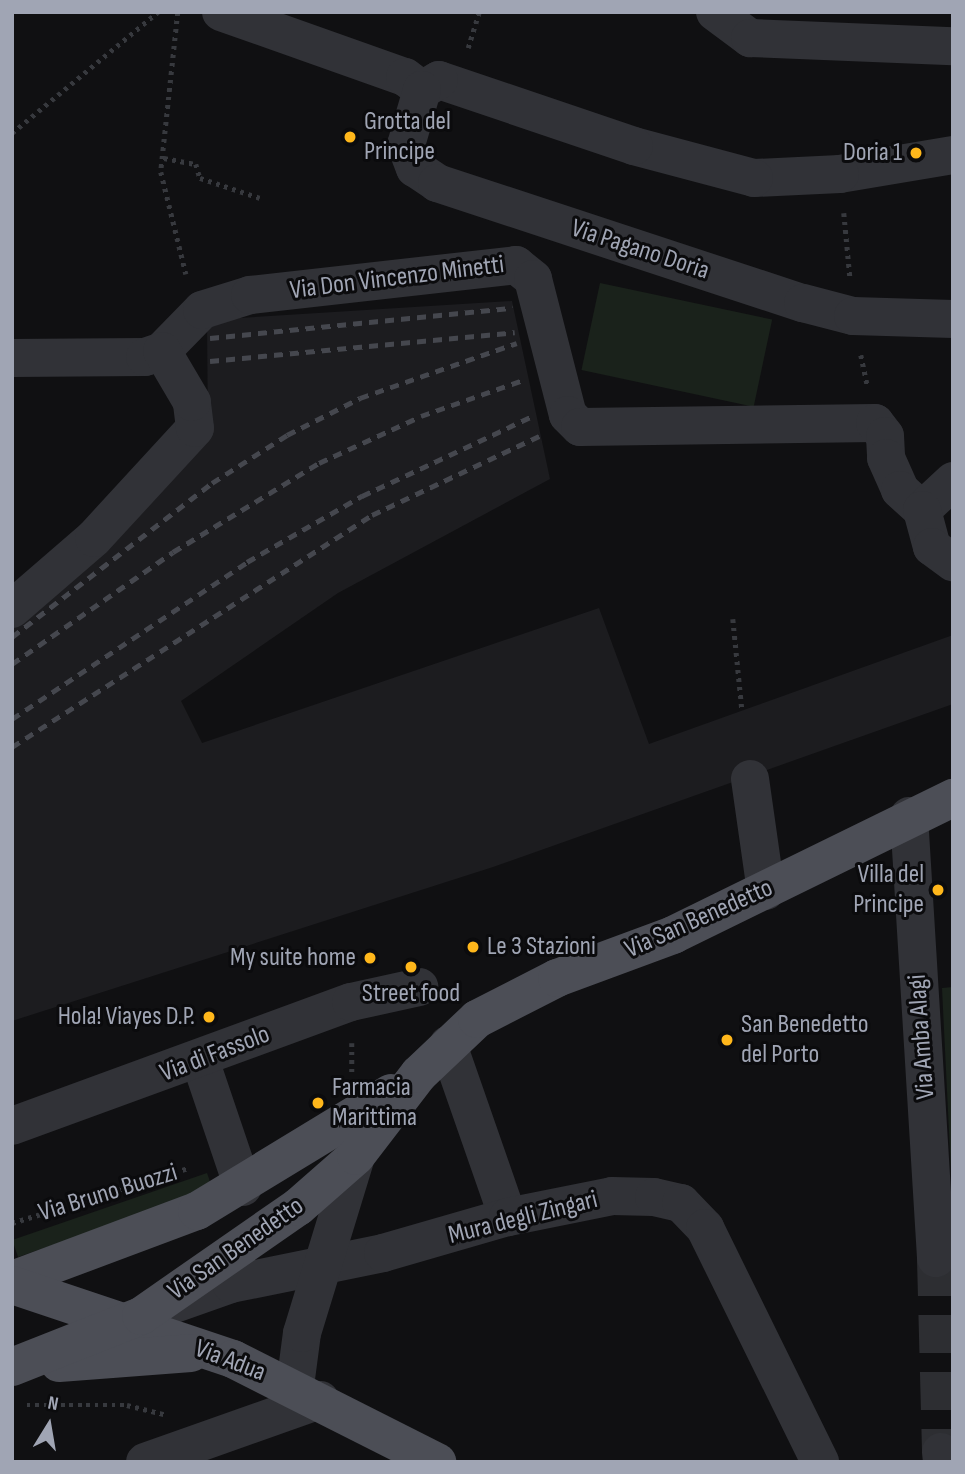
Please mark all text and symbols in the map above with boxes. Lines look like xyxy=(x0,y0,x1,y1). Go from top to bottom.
place label: Grotta del Principe xyxy=(364,106,451,168)
marker: Grotta del Principe xyxy=(342,129,358,145)
place label: Doria 1 xyxy=(843,137,902,169)
marker: Doria 1 xyxy=(908,145,924,161)
street label: Via Pagano Doria xyxy=(567,213,713,287)
street label: Via Don Vincenzo Minetti xyxy=(288,249,506,307)
place label: Villa del Principe xyxy=(853,859,924,920)
street label: Via San Benedetto xyxy=(620,873,778,965)
marker: Villa del Principe xyxy=(930,882,946,898)
place label: Le 3 Stazioni xyxy=(487,931,596,963)
marker: Le 3 Stazioni xyxy=(465,939,481,955)
place label: My suite home xyxy=(230,942,356,974)
marker: My suite home xyxy=(362,950,378,966)
marker: Street food xyxy=(403,959,419,975)
street label: Via Amba Alagi xyxy=(902,973,942,1101)
place label: Street food xyxy=(362,978,460,1010)
place label: Hola! Viayes D.P. xyxy=(58,1001,195,1033)
marker: Hola! Viayes D.P. xyxy=(201,1009,217,1025)
place label: San Benedetto del Porto xyxy=(741,1009,869,1070)
street label: Via di Fassolo xyxy=(156,1019,274,1089)
marker: San Benedetto del Porto xyxy=(719,1032,735,1048)
place label: Farmacia Marittima xyxy=(332,1072,417,1134)
marker: Farmacia Marittima xyxy=(310,1095,326,1111)
street label: Via Bruno Buozzi xyxy=(35,1157,181,1229)
street label: Mura degli Zingari xyxy=(445,1184,601,1252)
street label: Via San Benedetto xyxy=(162,1191,310,1307)
street label: Via Adua xyxy=(190,1333,270,1389)
north arrow xyxy=(14,1390,84,1460)
text: N xyxy=(46,1392,60,1416)

